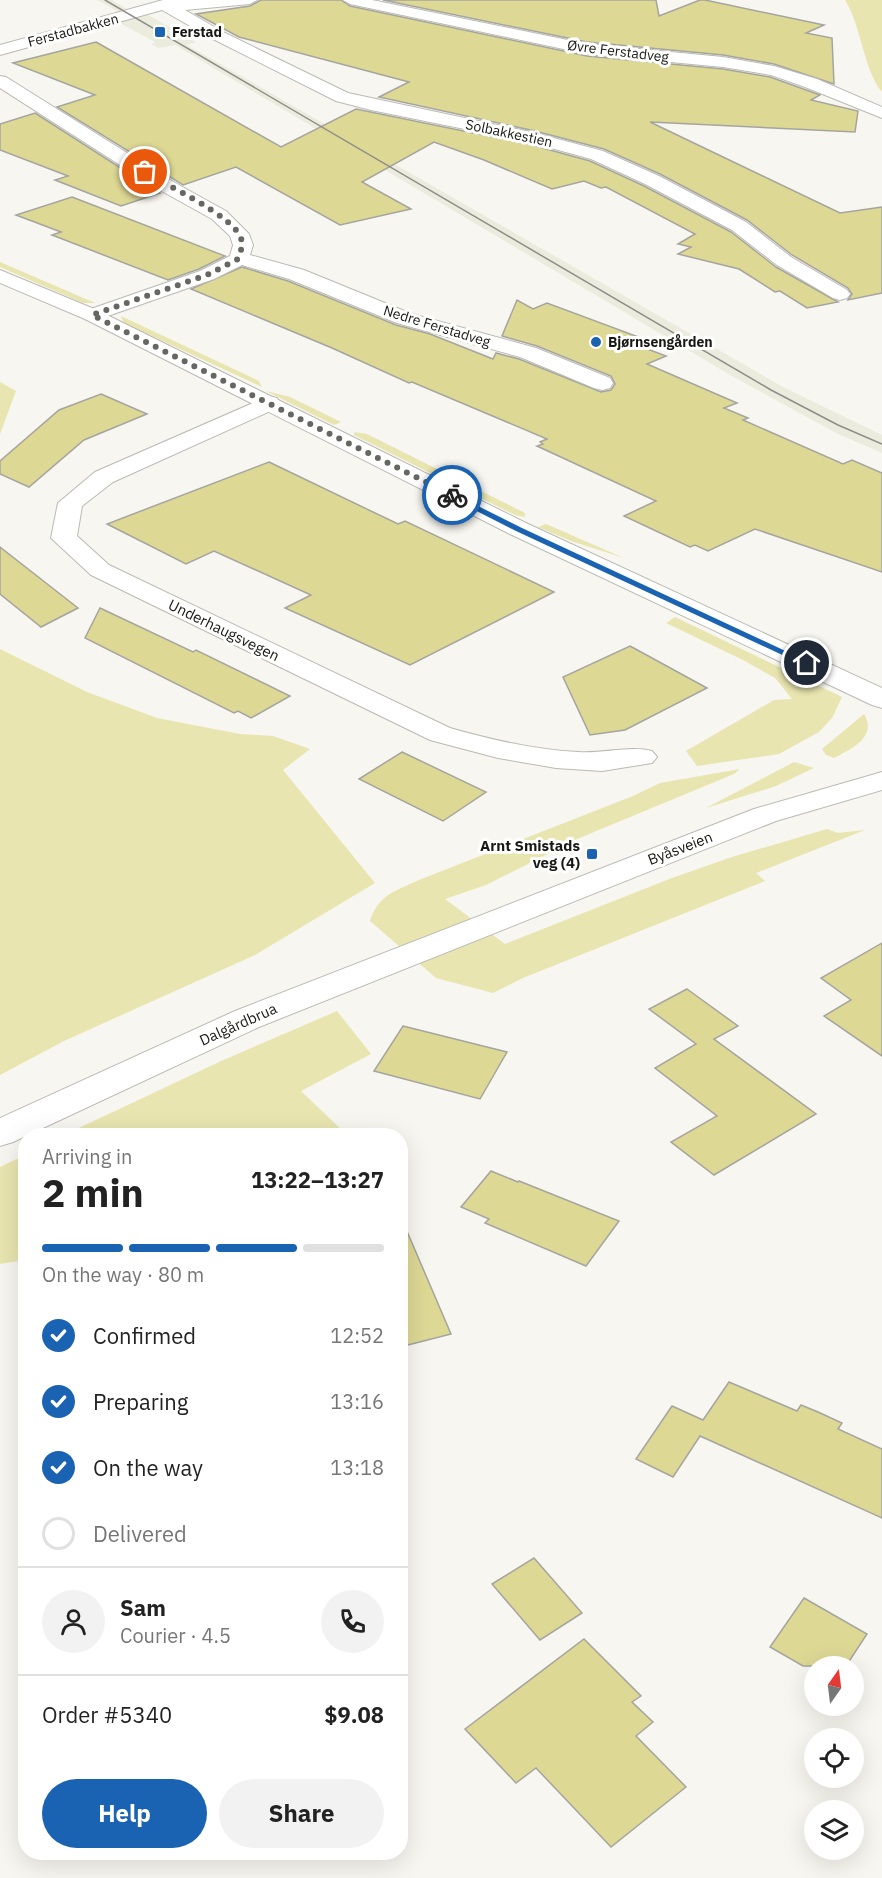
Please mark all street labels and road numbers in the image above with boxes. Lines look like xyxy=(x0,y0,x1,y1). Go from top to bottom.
street label: Ferstadbakken xyxy=(26,9,120,51)
street label: Øvre Ferstadveg xyxy=(566,36,670,66)
street label: Solbakkestien xyxy=(464,115,554,151)
street label: Nedre Ferstadveg xyxy=(381,301,493,351)
street label: Underhaugsvegen xyxy=(165,595,283,665)
street label: Byåsveien xyxy=(645,827,715,869)
street label: Dalgårdbrua xyxy=(196,998,280,1050)

